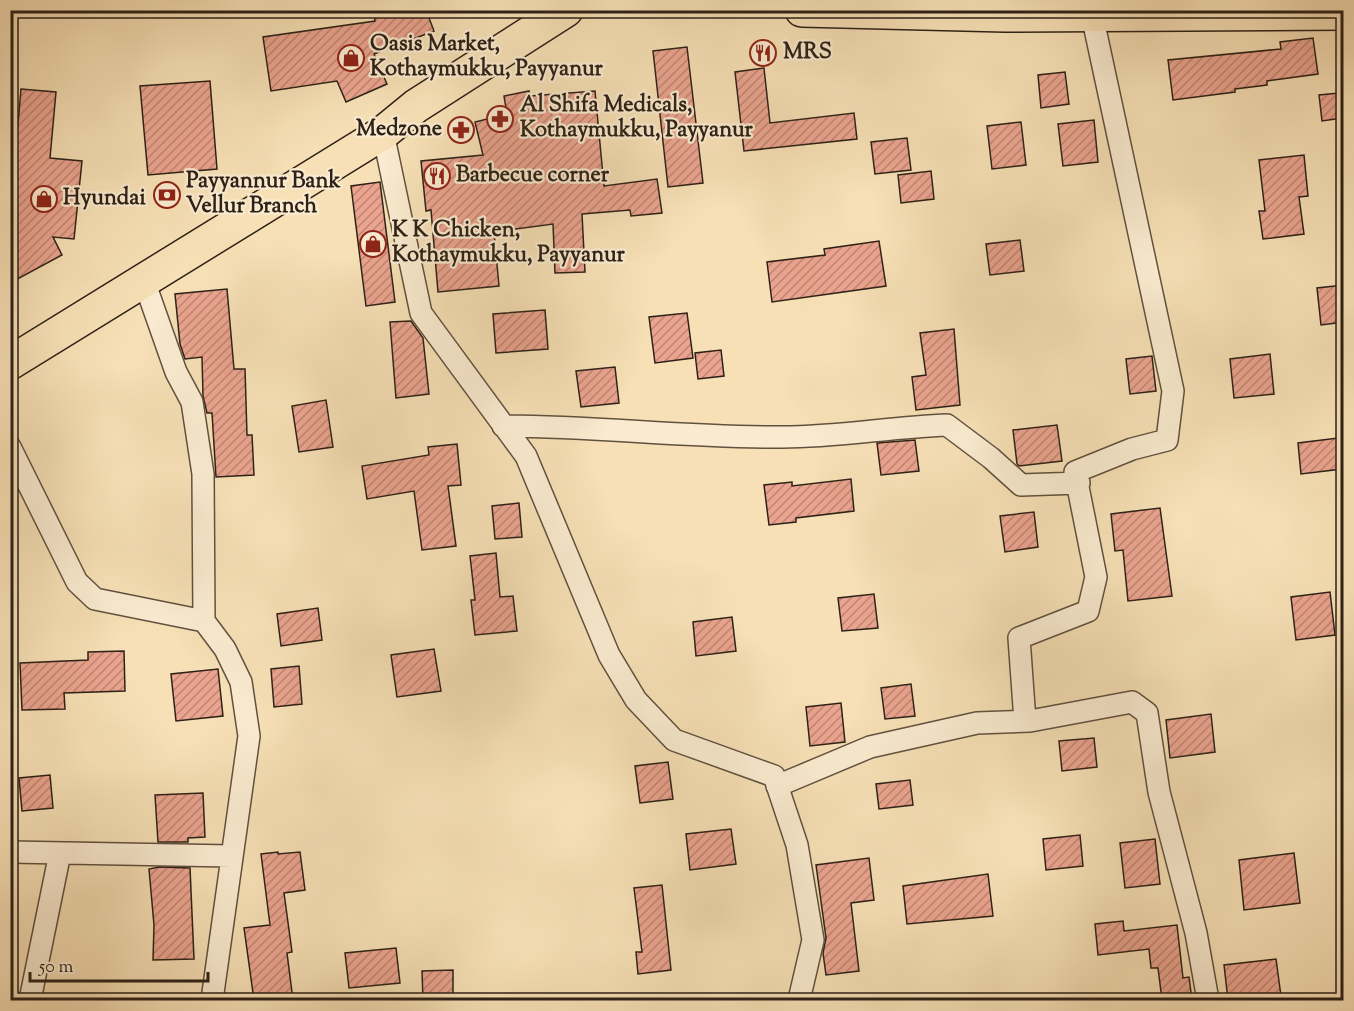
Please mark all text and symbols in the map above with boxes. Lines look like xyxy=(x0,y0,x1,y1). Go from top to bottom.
place label: Oasis Market, Kothaymukku, Payyanur xyxy=(370,29,604,86)
place label: MRS xyxy=(783,37,832,69)
restaurant icon: MRS xyxy=(748,38,778,68)
shop icon: Oasis Market, Kothaymukku, Payyanur xyxy=(336,43,366,73)
place label: Al Shifa Medicals, Kothaymukku, Payyanur xyxy=(520,90,754,147)
pharmacy icon: Al Shifa Medicals, Kothaymukku, Payyanur xyxy=(485,104,515,134)
place label: Medzone xyxy=(356,114,442,146)
pharmacy icon: Medzone xyxy=(446,115,476,145)
place label: Barbecue corner xyxy=(456,160,610,192)
restaurant icon: Barbecue corner xyxy=(422,161,452,191)
place label: Payyannur Bank Vellur Branch xyxy=(186,166,340,223)
bank icon: Payyannur Bank Vellur Branch xyxy=(152,180,182,210)
place label: Hyundai xyxy=(63,183,146,215)
shop icon: Hyundai xyxy=(29,184,59,214)
place label: K K Chicken, Kothaymukku, Payyanur xyxy=(392,215,626,272)
shop icon: K K Chicken, Kothaymukku, Payyanur xyxy=(358,229,388,259)
scale bar xyxy=(30,945,208,983)
text: 50 m xyxy=(38,955,74,981)

